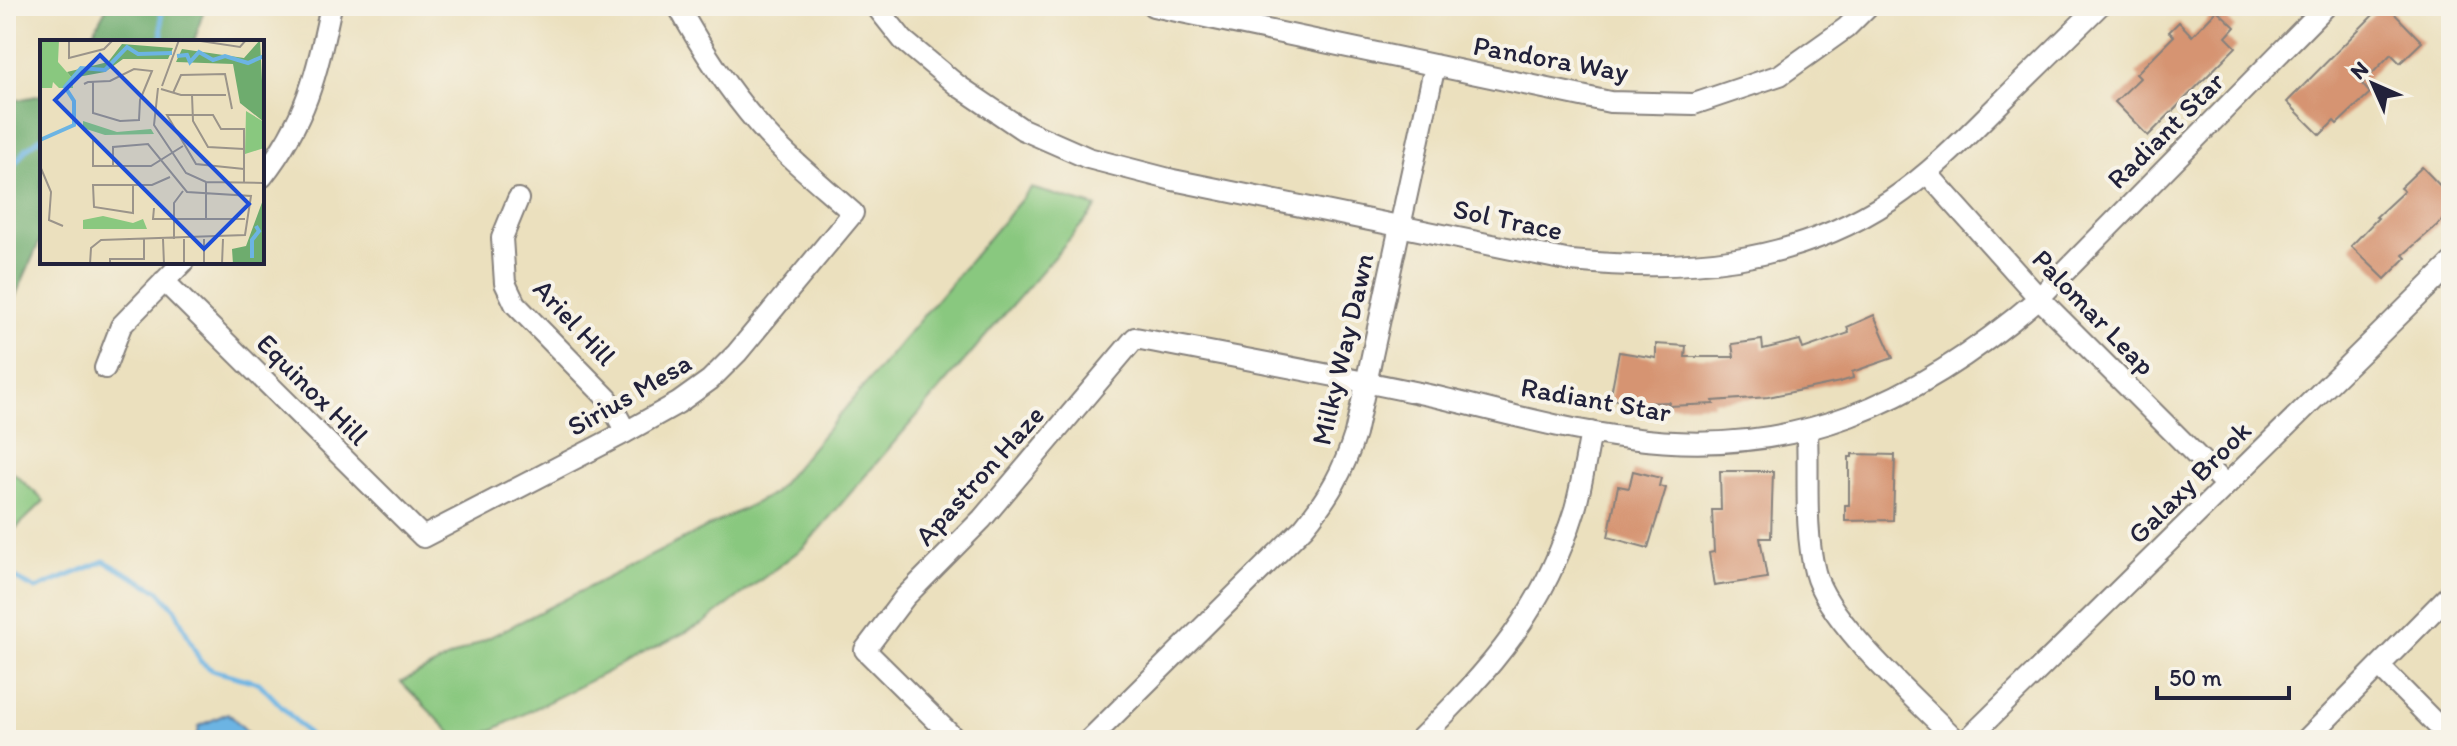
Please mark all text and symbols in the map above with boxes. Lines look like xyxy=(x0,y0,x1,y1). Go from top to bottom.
street label: Pandora Way xyxy=(1471,28,1631,88)
inset map xyxy=(40,40,264,264)
north arrow xyxy=(2333,44,2413,124)
text: N xyxy=(2344,55,2374,85)
street label: Radiant Star xyxy=(2099,64,2231,196)
street label: Sol Trace xyxy=(1450,191,1566,247)
street label: Palomar Leap xyxy=(2025,242,2163,382)
street label: Milky Way Dawn xyxy=(1303,250,1381,448)
street label: Ariel Hill xyxy=(526,272,624,372)
street label: Equinox Hill xyxy=(250,326,376,452)
street label: Sirius Mesa xyxy=(561,345,697,443)
street label: Radiant Star xyxy=(1518,369,1674,429)
street label: Apastron Haze xyxy=(907,398,1051,552)
street label: Galaxy Brook xyxy=(2120,413,2258,551)
scale bar xyxy=(2157,650,2289,700)
text: 50 m xyxy=(2169,663,2222,692)

